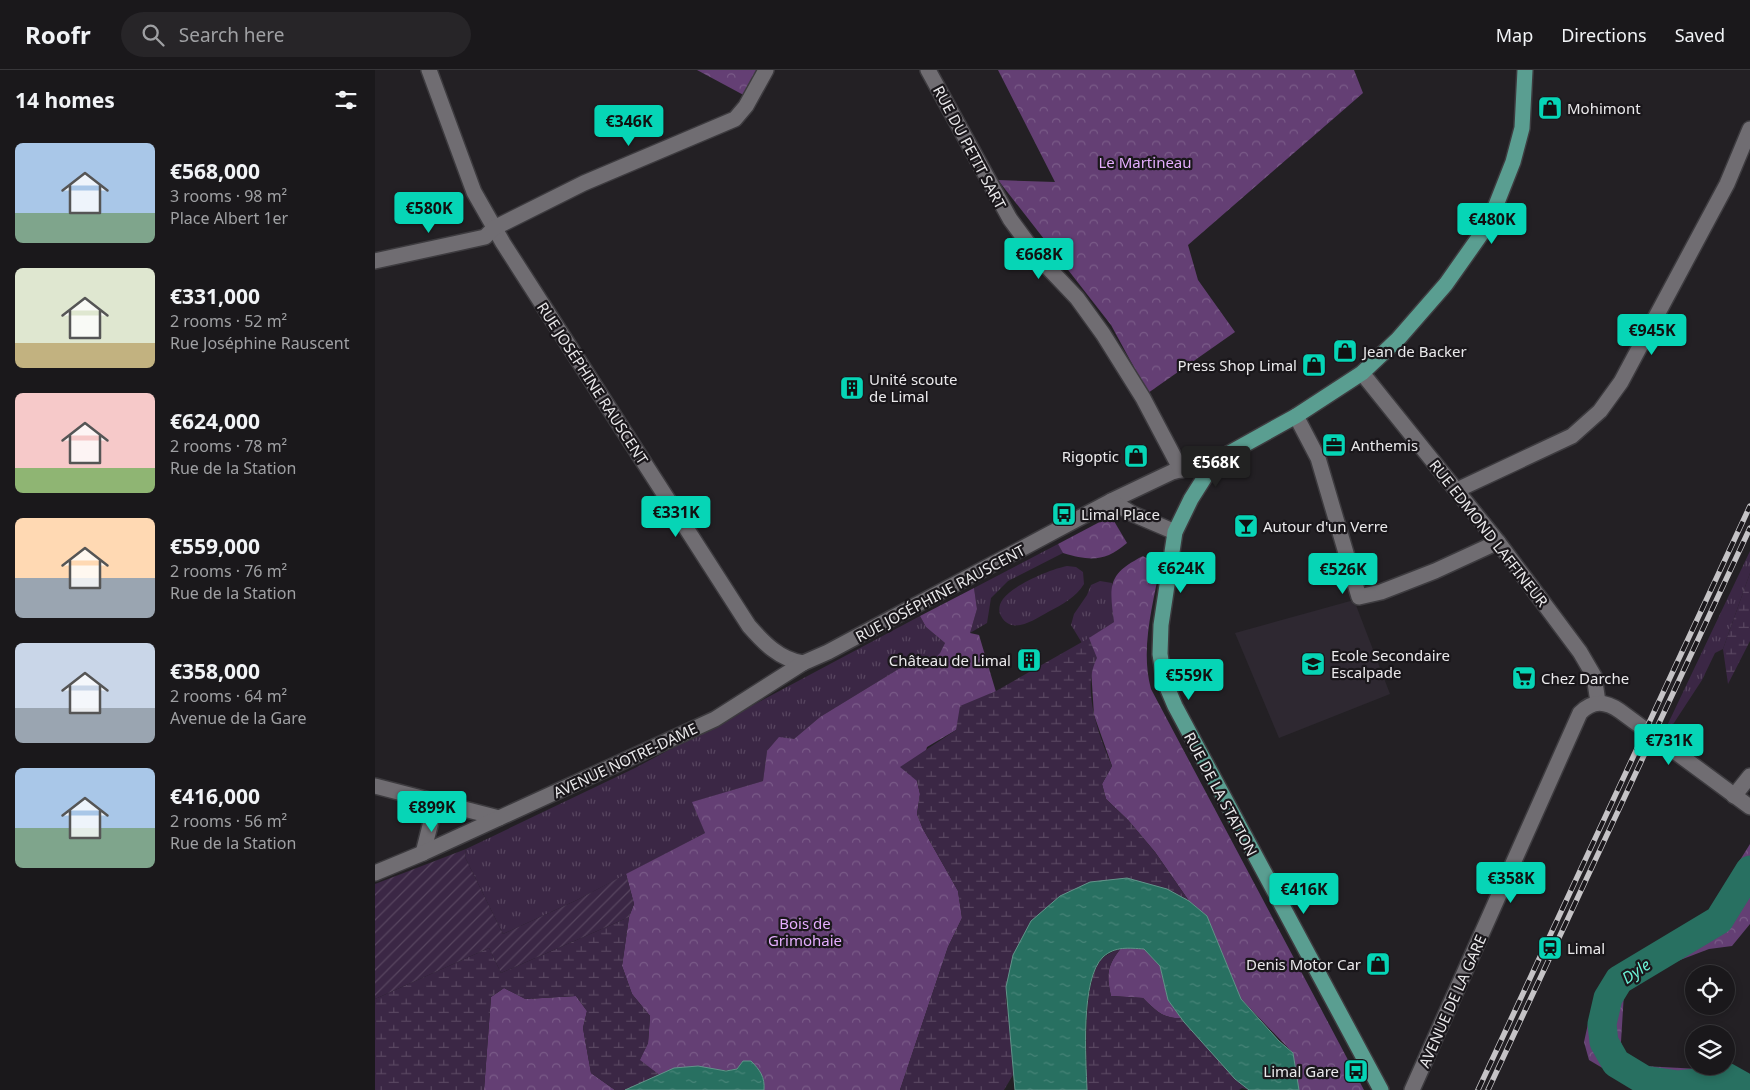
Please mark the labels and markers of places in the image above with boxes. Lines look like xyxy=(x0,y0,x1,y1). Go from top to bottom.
shop icon: Mohimont xyxy=(1537,95,1563,121)
place label: Mohimont xyxy=(1567,98,1641,118)
pin: €346K xyxy=(594,104,664,147)
pin: €580K xyxy=(394,191,464,234)
pin: €480K xyxy=(1457,202,1527,245)
pin: €668K xyxy=(1004,238,1074,280)
pin: €945K xyxy=(1617,314,1687,356)
shop icon: Jean de Backer xyxy=(1332,338,1358,364)
place label: Jean de Backer xyxy=(1361,341,1467,361)
shop icon: Press Shop Limal xyxy=(1301,352,1327,378)
place label: Press Shop Limal xyxy=(1178,355,1297,375)
place label: Unité scoute de Limal xyxy=(869,369,958,406)
building icon: Unité scoute de Limal xyxy=(839,375,865,401)
office icon: Anthemis xyxy=(1321,432,1347,458)
place label: Anthemis xyxy=(1351,435,1418,455)
shop icon: Rigoptic xyxy=(1123,443,1149,469)
place label: Rigoptic xyxy=(1062,446,1119,466)
pin: €568K xyxy=(1181,446,1251,488)
pin: €331K xyxy=(641,496,711,538)
bus stop icon: Limal Place xyxy=(1051,501,1077,527)
place label: Limal Place xyxy=(1081,504,1160,524)
bar icon: Autour d'un Verre xyxy=(1233,513,1259,539)
place label: Autour d'un Verre xyxy=(1263,516,1388,536)
pin: €624K xyxy=(1146,552,1216,594)
pin: €526K xyxy=(1308,552,1378,595)
place label: Ecole Secondaire Escalpade xyxy=(1331,645,1450,682)
building icon: Château de Limal xyxy=(1016,647,1042,673)
place label: Château de Limal xyxy=(889,650,1011,670)
school or university icon: Ecole Secondaire Escalpade xyxy=(1300,651,1326,677)
pin: €559K xyxy=(1154,658,1224,701)
supermarket icon: Chez Darche xyxy=(1511,665,1537,691)
place label: Chez Darche xyxy=(1541,668,1629,688)
pin: €731K xyxy=(1634,724,1704,766)
pin: €899K xyxy=(397,790,467,833)
pin: €358K xyxy=(1476,862,1546,904)
pin: €416K xyxy=(1269,872,1339,915)
station icon: Limal xyxy=(1537,935,1563,961)
place label: Limal xyxy=(1567,938,1605,958)
shop icon: Denis Motor Car xyxy=(1365,951,1391,977)
place label: Denis Motor Car xyxy=(1246,954,1361,974)
bus stop icon: Limal Gare xyxy=(1343,1058,1369,1084)
place label: Limal Gare xyxy=(1263,1061,1339,1081)

